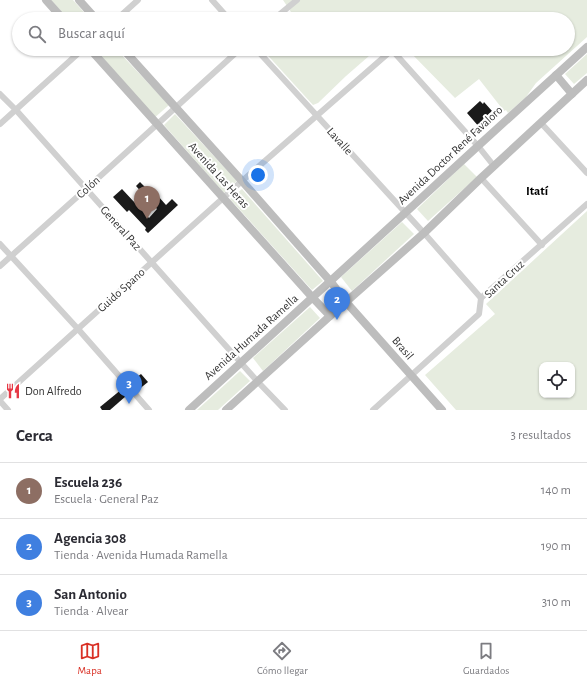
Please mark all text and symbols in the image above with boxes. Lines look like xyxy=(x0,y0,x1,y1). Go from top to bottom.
search box xyxy=(12,12,575,56)
icon: search xyxy=(26,23,48,45)
text: Buscar aquí xyxy=(58,26,125,41)
street label: Avenida Doctor René Favaloro xyxy=(395,103,505,207)
street label: Lavalle xyxy=(325,125,355,157)
street label: Avenida Las Heras xyxy=(186,140,252,210)
your location xyxy=(248,165,268,185)
street label: Colón xyxy=(74,174,102,200)
district label: Itatí xyxy=(526,185,549,198)
pin: 1 xyxy=(134,186,160,219)
street label: General Paz xyxy=(98,204,144,252)
street label: Santa Cruz xyxy=(482,258,526,300)
street label: Guido Spano xyxy=(95,266,147,314)
pin: 2 xyxy=(324,287,350,320)
street label: Avenida Humada Ramella xyxy=(202,292,300,382)
street label: Brasil xyxy=(390,334,416,362)
map controls xyxy=(539,362,575,398)
button: locate xyxy=(539,362,575,398)
pin: 3 xyxy=(116,371,142,404)
restaurant icon: Don Alfredo xyxy=(4,382,22,400)
place label: Don Alfredo xyxy=(25,385,82,397)
text: Cerca xyxy=(16,427,53,444)
text: 3 resultados xyxy=(511,429,571,442)
text: Escuela 236 xyxy=(54,475,122,490)
text: 1 xyxy=(27,484,31,497)
text: 140 m xyxy=(541,484,571,497)
text: Escuela · General Paz xyxy=(54,493,159,506)
text: Agencia 308 xyxy=(54,531,126,546)
text: 2 xyxy=(26,540,32,553)
text: 190 m xyxy=(541,540,571,553)
text: Tienda · Avenida Humada Ramella xyxy=(54,549,228,562)
text: San Antonio xyxy=(54,587,127,602)
text: 3 xyxy=(26,596,32,609)
text: 310 m xyxy=(542,596,571,609)
text: Tienda · Alvear xyxy=(54,605,128,618)
tab: Mapa xyxy=(78,640,102,677)
tab: Cómo llegar xyxy=(257,640,308,677)
tab: Guardados xyxy=(463,640,509,677)

